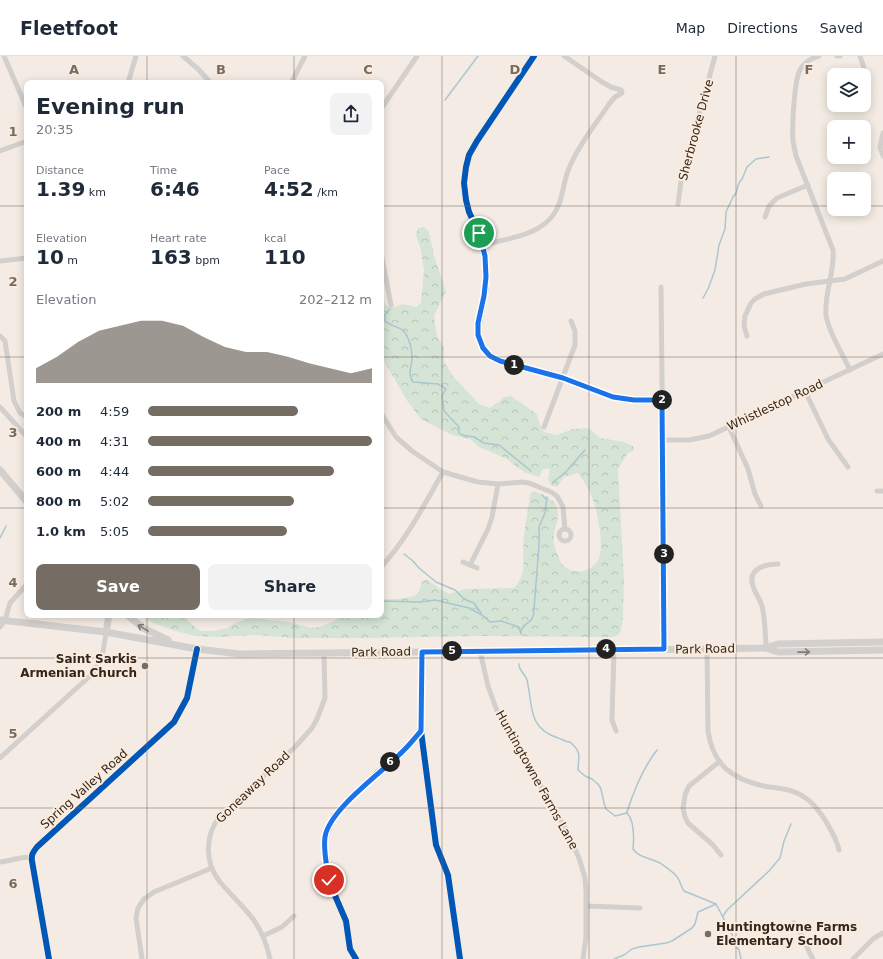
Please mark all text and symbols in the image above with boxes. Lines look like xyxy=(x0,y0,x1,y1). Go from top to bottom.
text: Fleetfoot xyxy=(20,17,118,39)
text: Map xyxy=(676,20,705,36)
text: Directions xyxy=(727,20,798,36)
text: Saved xyxy=(820,20,863,36)
text: A xyxy=(69,62,79,77)
text: B xyxy=(216,62,226,77)
text: C xyxy=(363,62,373,77)
text: D xyxy=(510,62,521,77)
text: E xyxy=(658,62,666,77)
text: F xyxy=(805,62,813,77)
map controls xyxy=(827,68,871,216)
button: layers xyxy=(827,68,871,112)
street label: Sherbrooke Drive xyxy=(676,78,716,182)
button: share xyxy=(330,93,372,135)
text: Evening run xyxy=(36,94,185,119)
button: + xyxy=(827,120,871,164)
text: 20:35 xyxy=(36,122,73,137)
text: 1 xyxy=(8,124,18,139)
text: Distance xyxy=(36,164,84,177)
text: Time xyxy=(150,164,177,177)
text: Pace xyxy=(264,164,290,177)
button: − xyxy=(827,172,871,216)
text: 1.39 xyxy=(36,177,85,201)
text: 6:46 xyxy=(150,177,200,201)
text: 4:52 xyxy=(264,177,314,201)
text: km xyxy=(85,186,106,199)
text: /km xyxy=(314,186,338,199)
pin xyxy=(462,216,496,250)
icon: arrive xyxy=(468,222,490,244)
text: Elevation xyxy=(36,232,87,245)
text: Heart rate xyxy=(150,232,206,245)
text: kcal xyxy=(264,232,286,245)
text: 10 xyxy=(36,245,64,269)
text: 163 xyxy=(150,245,192,269)
text: 110 xyxy=(264,245,306,269)
text: m xyxy=(64,254,78,267)
text: bpm xyxy=(192,254,220,267)
text: 2 xyxy=(8,274,18,289)
text: Elevation xyxy=(36,292,96,307)
text: 202–212 m xyxy=(299,292,372,307)
pin: 1 xyxy=(504,355,524,375)
text: 1 xyxy=(510,358,518,371)
street label: Whistlestop Road xyxy=(725,377,825,433)
pin: 2 xyxy=(652,390,672,410)
text: 2 xyxy=(658,393,666,406)
text: 200 m xyxy=(36,404,81,419)
text: 4:59 xyxy=(100,404,129,419)
text: 3 xyxy=(8,425,18,440)
text: 400 m xyxy=(36,434,81,449)
text: 4:31 xyxy=(100,434,129,449)
text: 600 m xyxy=(36,464,81,479)
text: 4:44 xyxy=(100,464,129,479)
text: 800 m xyxy=(36,494,81,509)
text: 5:02 xyxy=(100,494,129,509)
text: 1.0 km xyxy=(36,524,86,539)
text: 5:05 xyxy=(100,524,129,539)
pin: 3 xyxy=(654,544,674,564)
text: 3 xyxy=(660,547,668,560)
button: Save xyxy=(36,564,200,610)
button: Share xyxy=(208,564,372,610)
text: 4 xyxy=(8,575,18,590)
one-way arrow xyxy=(137,623,149,631)
pin: 4 xyxy=(596,639,616,659)
pin: 5 xyxy=(442,641,462,661)
street label: Park Road xyxy=(675,641,735,657)
text: 4 xyxy=(602,642,610,655)
street label: Park Road xyxy=(351,644,411,660)
text: 5 xyxy=(448,644,456,657)
one-way arrow xyxy=(797,648,810,655)
place label: Saint Sarkis Armenian Church xyxy=(20,652,137,680)
marker: Saint Sarkis Armenian Church xyxy=(140,661,150,671)
street label: Huntingtowne Farms Lane xyxy=(493,708,581,852)
text: 5 xyxy=(8,726,18,741)
street label: Spring Valley Road xyxy=(38,746,130,832)
street label: Goneaway Road xyxy=(213,748,293,826)
pin: 6 xyxy=(380,752,400,772)
text: 6 xyxy=(386,755,394,768)
pin xyxy=(312,863,346,897)
icon: check xyxy=(318,869,340,891)
text: 6 xyxy=(8,876,18,891)
place label: Huntingtowne Farms Elementary School xyxy=(716,920,857,948)
marker: Huntingtowne Farms Elementary School xyxy=(703,929,713,939)

